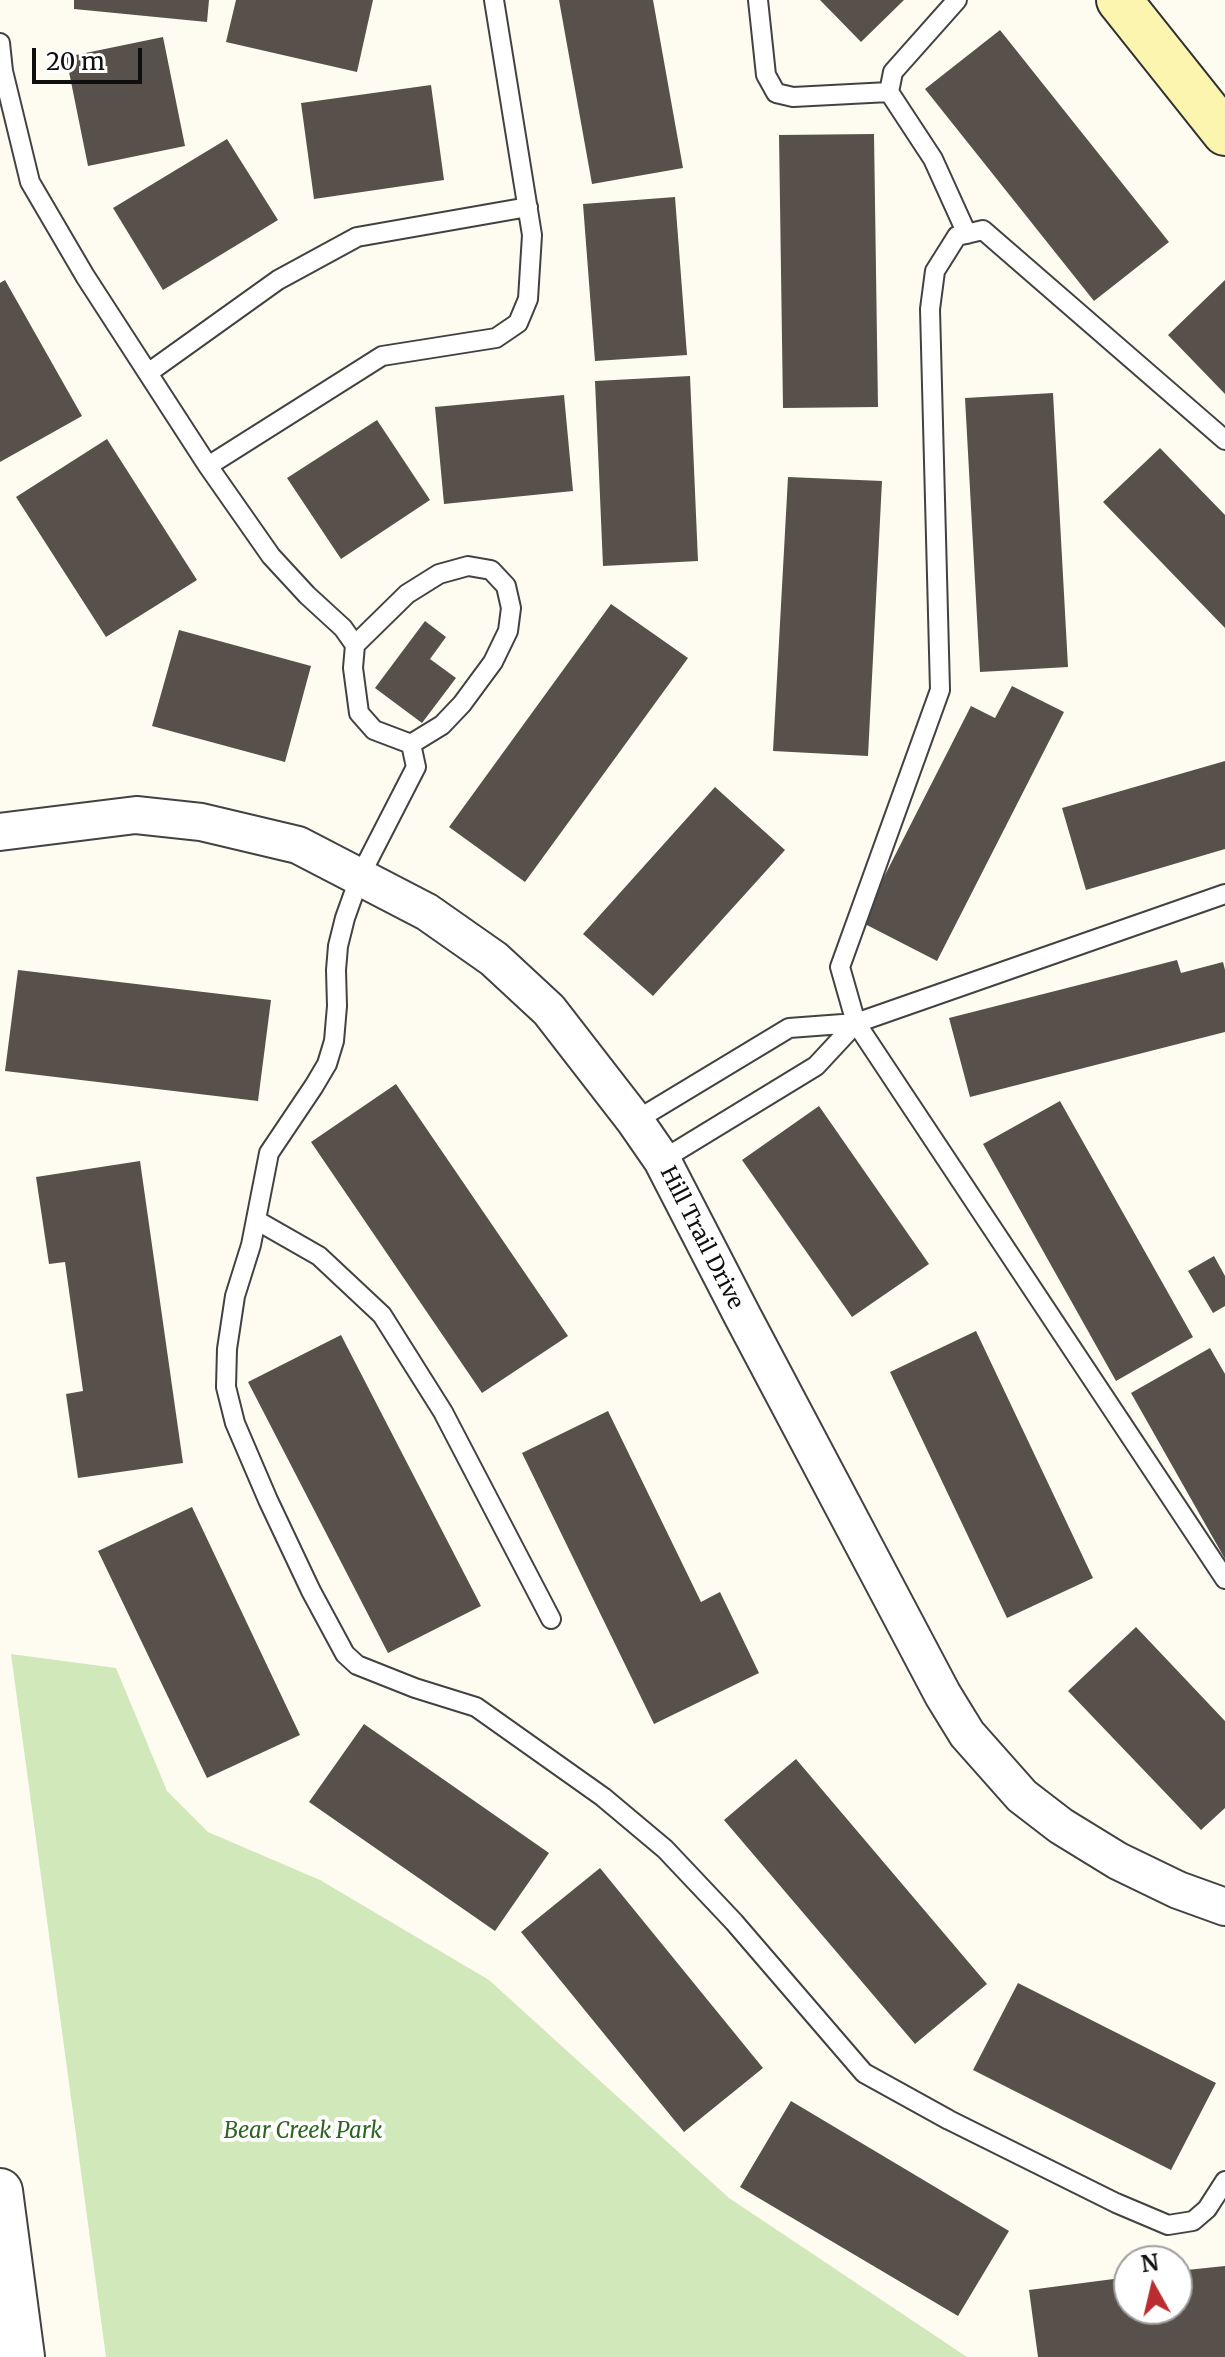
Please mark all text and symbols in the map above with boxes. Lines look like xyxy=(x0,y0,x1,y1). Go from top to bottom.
scale bar xyxy=(36,32,146,82)
text: 20 m xyxy=(46,46,105,77)
street label: Hill Trail Drive xyxy=(654,1162,748,1314)
park label: Bear Creek Park xyxy=(224,2119,382,2145)
north arrow xyxy=(1113,2245,1193,2325)
text: N xyxy=(1139,2248,1160,2278)

